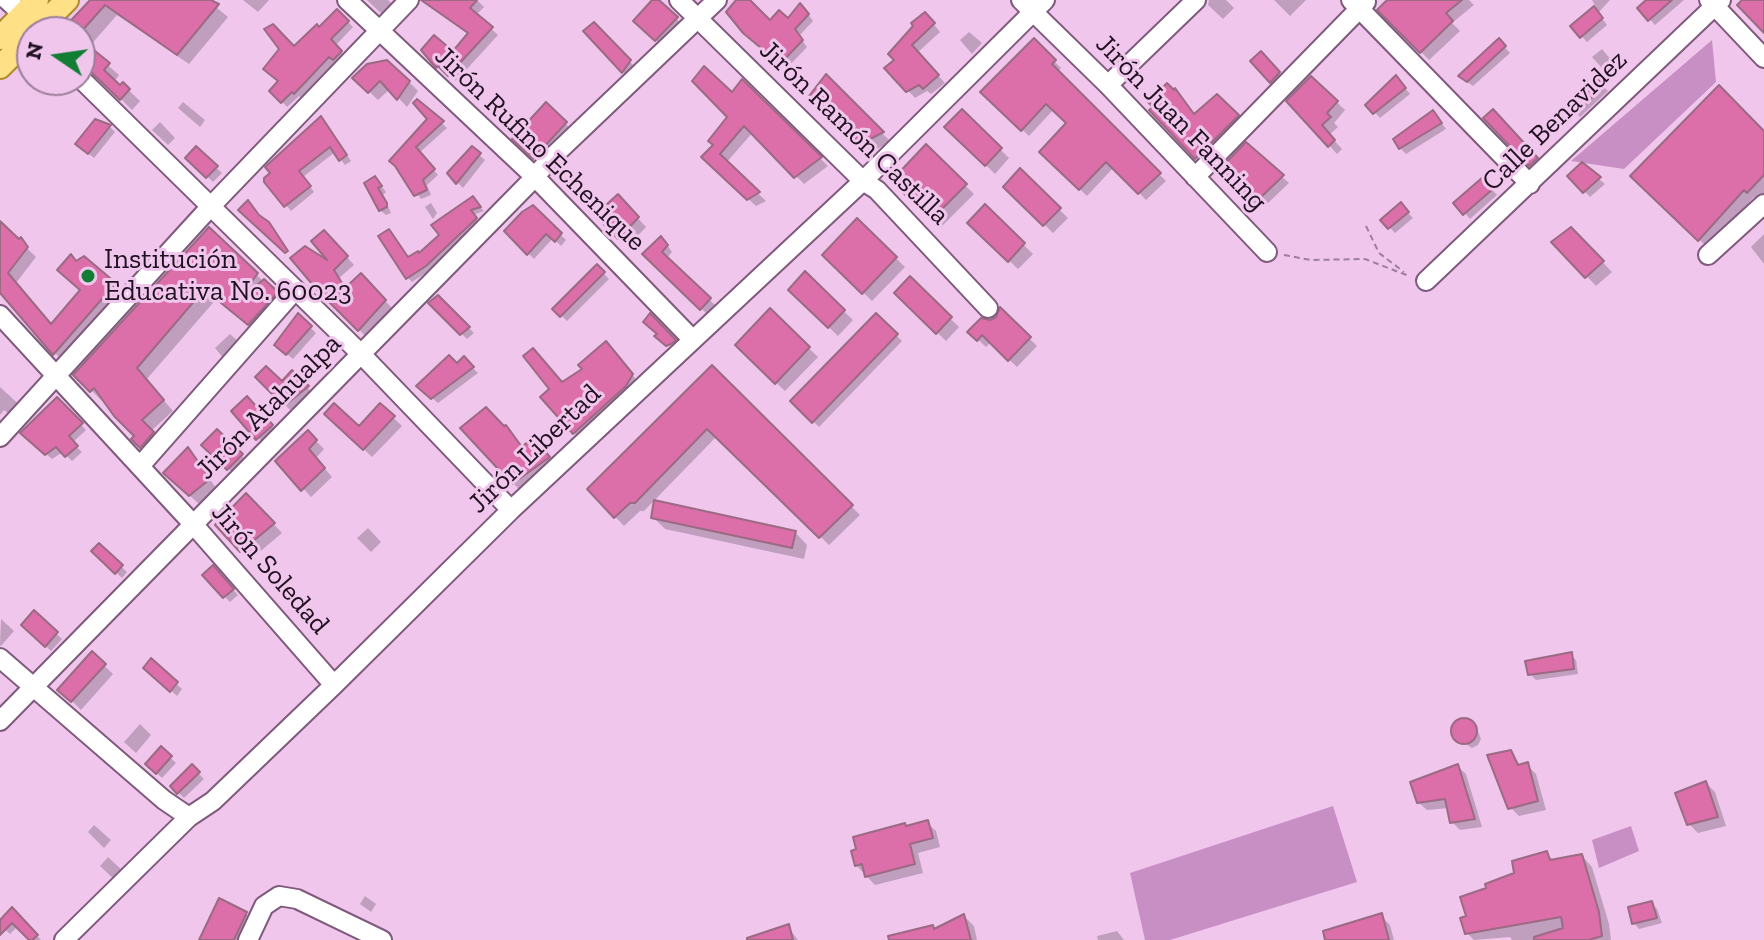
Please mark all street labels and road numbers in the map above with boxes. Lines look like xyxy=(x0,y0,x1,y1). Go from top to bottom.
street label: Jirón Juan Fanning xyxy=(1088,28,1274,218)
street label: Jirón Ramón Castilla xyxy=(752,34,956,232)
street label: Jirón Rufino Echenique xyxy=(428,40,652,258)
street label: Calle Benavidez xyxy=(1475,43,1635,199)
street label: Jirón Atahualpa xyxy=(189,327,349,487)
street label: Jirón Libertad xyxy=(462,378,608,520)
street label: Jirón Soledad xyxy=(204,497,336,641)

